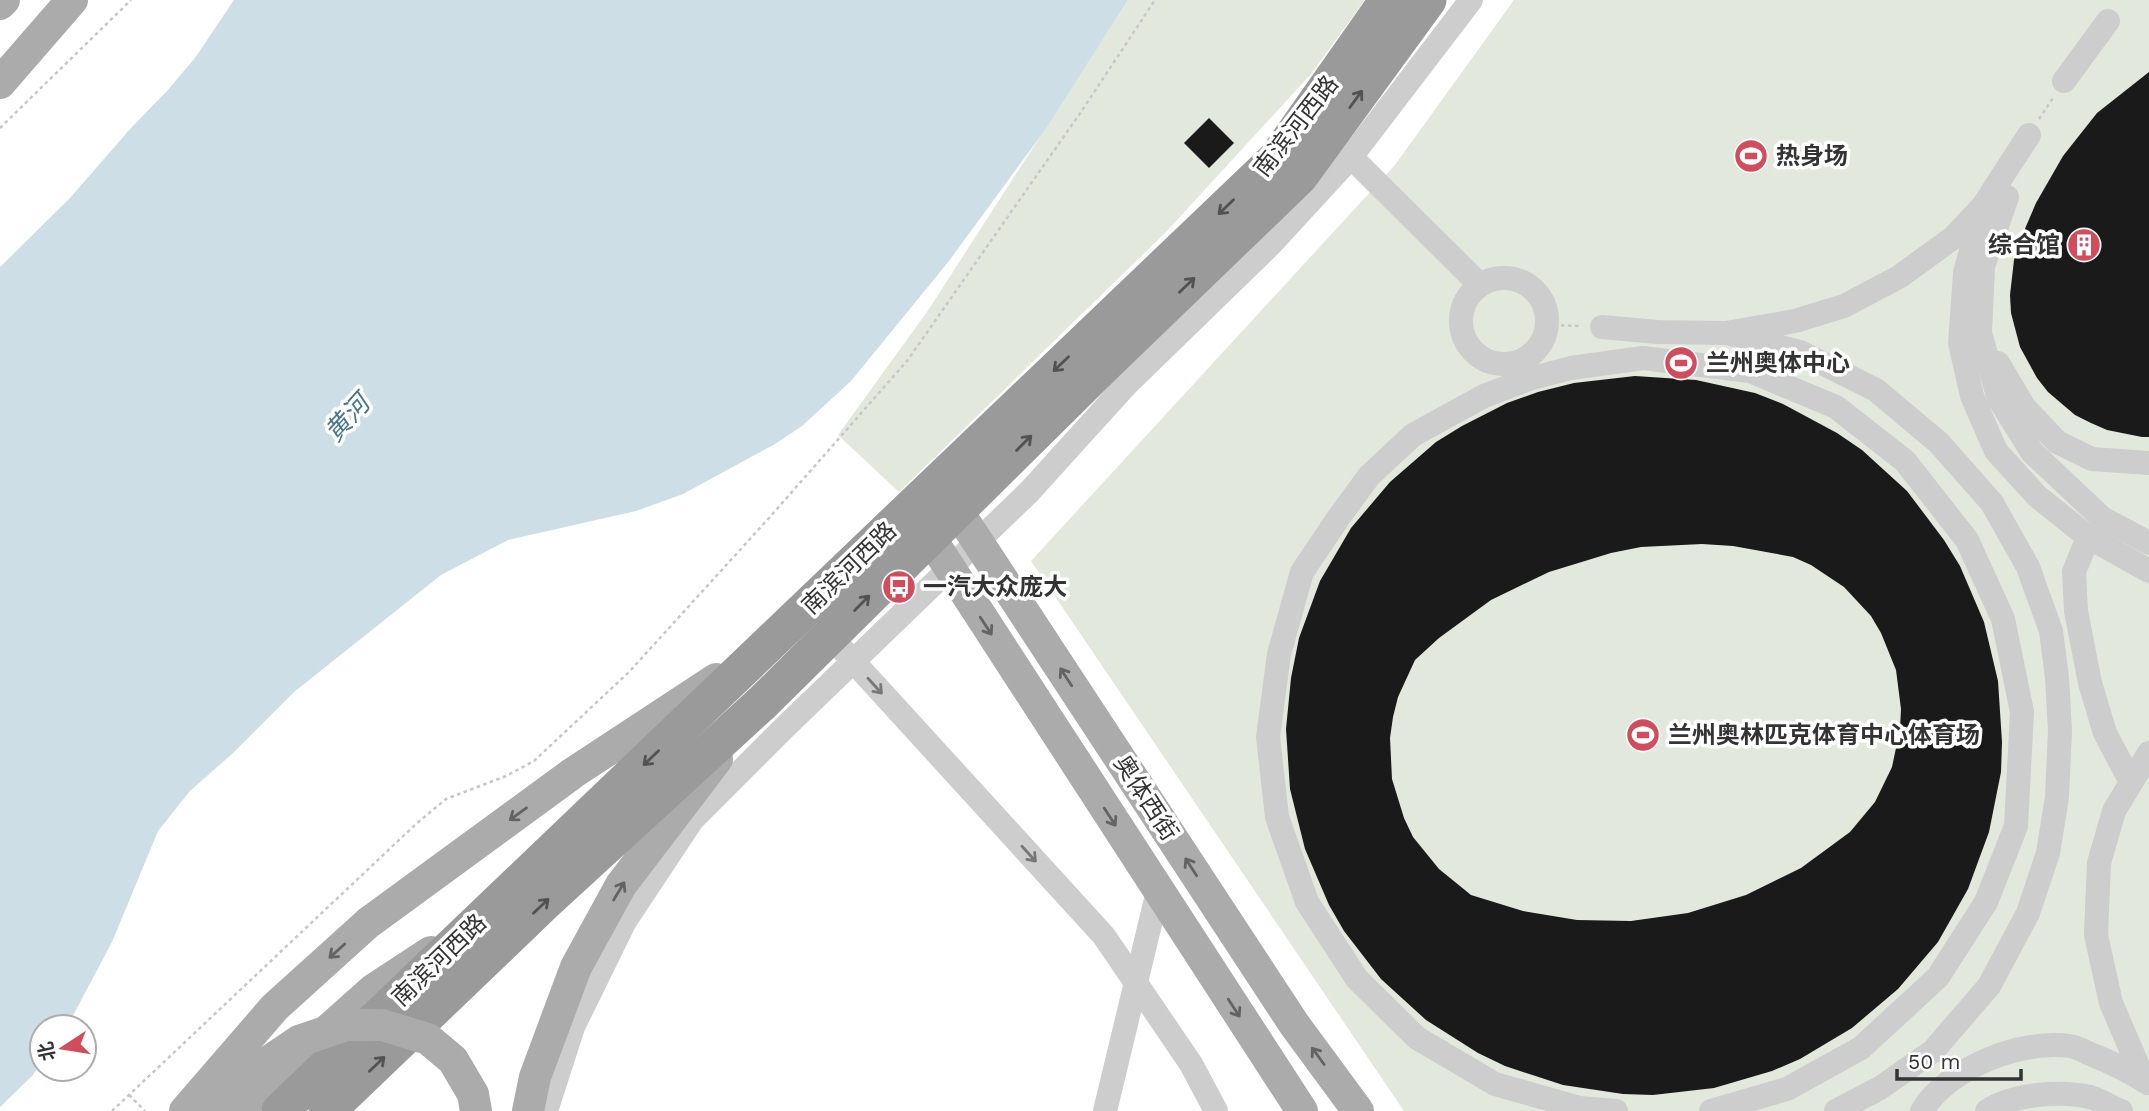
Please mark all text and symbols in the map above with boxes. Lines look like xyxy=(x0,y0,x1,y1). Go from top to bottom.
street label: 南滨河西路 xyxy=(1248,70,1344,182)
one-way arrow xyxy=(1348,90,1363,109)
sports icon: 热身场 xyxy=(1732,137,1770,175)
place label: 热身场 xyxy=(1776,142,1848,170)
one-way arrow xyxy=(1217,199,1235,215)
building icon: 综合馆 xyxy=(2065,226,2103,264)
place label: 综合馆 xyxy=(1988,231,2060,259)
one-way arrow xyxy=(1178,276,1195,293)
sports icon: 兰州奥体中心 xyxy=(1662,344,1700,382)
place label: 兰州奥体中心 xyxy=(1706,349,1850,377)
one-way arrow xyxy=(1053,356,1070,373)
water label: 黄河 xyxy=(318,385,379,447)
one-way arrow xyxy=(1015,435,1032,452)
street label: 南滨河西路 xyxy=(796,516,902,620)
bus stop icon: 一汽大众庞大 xyxy=(880,568,918,606)
place label: 一汽大众庞大 xyxy=(923,573,1067,601)
one-way arrow xyxy=(853,595,870,612)
one-way arrow xyxy=(979,616,993,636)
one-way arrow xyxy=(1059,668,1074,687)
one-way arrow xyxy=(867,677,884,694)
sports icon: 兰州奥林匹克体育中心体育场 xyxy=(1624,716,1662,754)
place label: 兰州奥林匹克体育中心体育场 xyxy=(1668,721,1980,749)
one-way arrow xyxy=(642,749,659,766)
street label: 奥体西街 xyxy=(1108,750,1184,846)
one-way arrow xyxy=(509,806,528,821)
one-way arrow xyxy=(1103,807,1117,826)
one-way arrow xyxy=(1021,845,1037,863)
one-way arrow xyxy=(1184,858,1199,877)
one-way arrow xyxy=(612,881,626,901)
one-way arrow xyxy=(532,898,549,915)
street label: 南滨河西路 xyxy=(386,908,492,1012)
one-way arrow xyxy=(328,943,346,959)
one-way arrow xyxy=(1227,998,1241,1017)
north arrow xyxy=(28,1013,98,1083)
scale bar xyxy=(1897,1038,2021,1082)
text: 北 xyxy=(34,1040,60,1063)
one-way arrow xyxy=(1311,1047,1325,1066)
text: 50 m xyxy=(1908,1049,1960,1074)
one-way arrow xyxy=(368,1055,385,1072)

